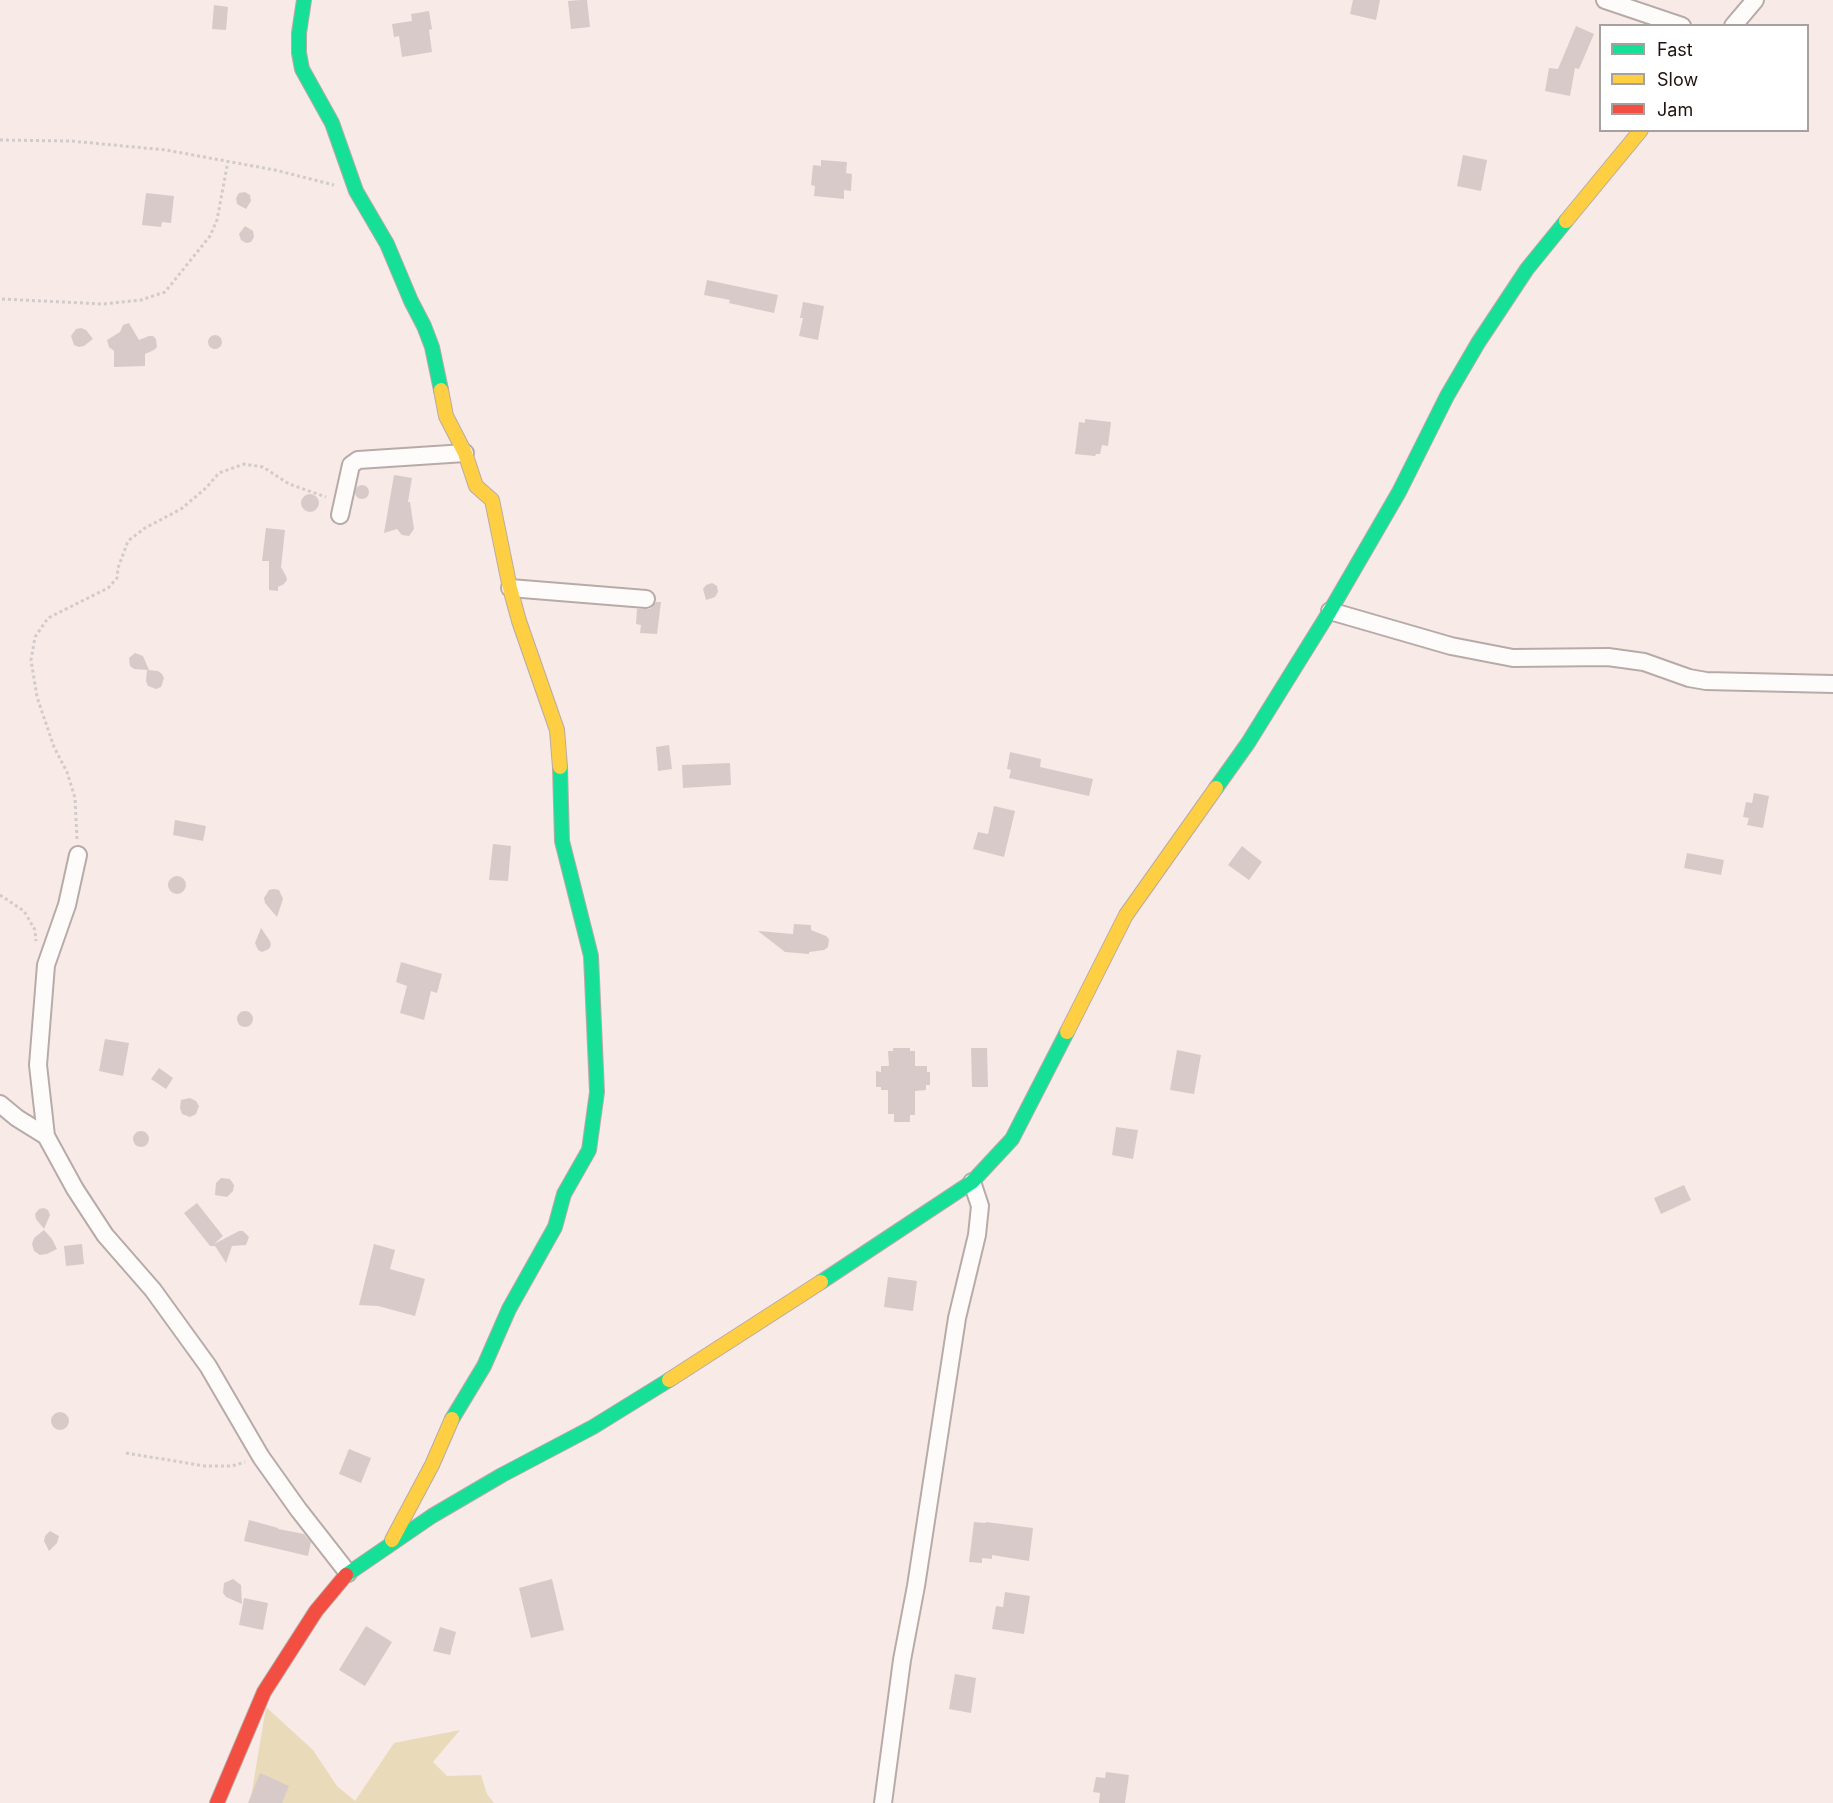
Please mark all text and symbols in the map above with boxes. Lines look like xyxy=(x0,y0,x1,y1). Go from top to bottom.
legend xyxy=(1599,24,1809,132)
text: Fast xyxy=(1657,39,1693,60)
text: Slow xyxy=(1657,69,1698,90)
text: Jam xyxy=(1657,99,1693,120)

